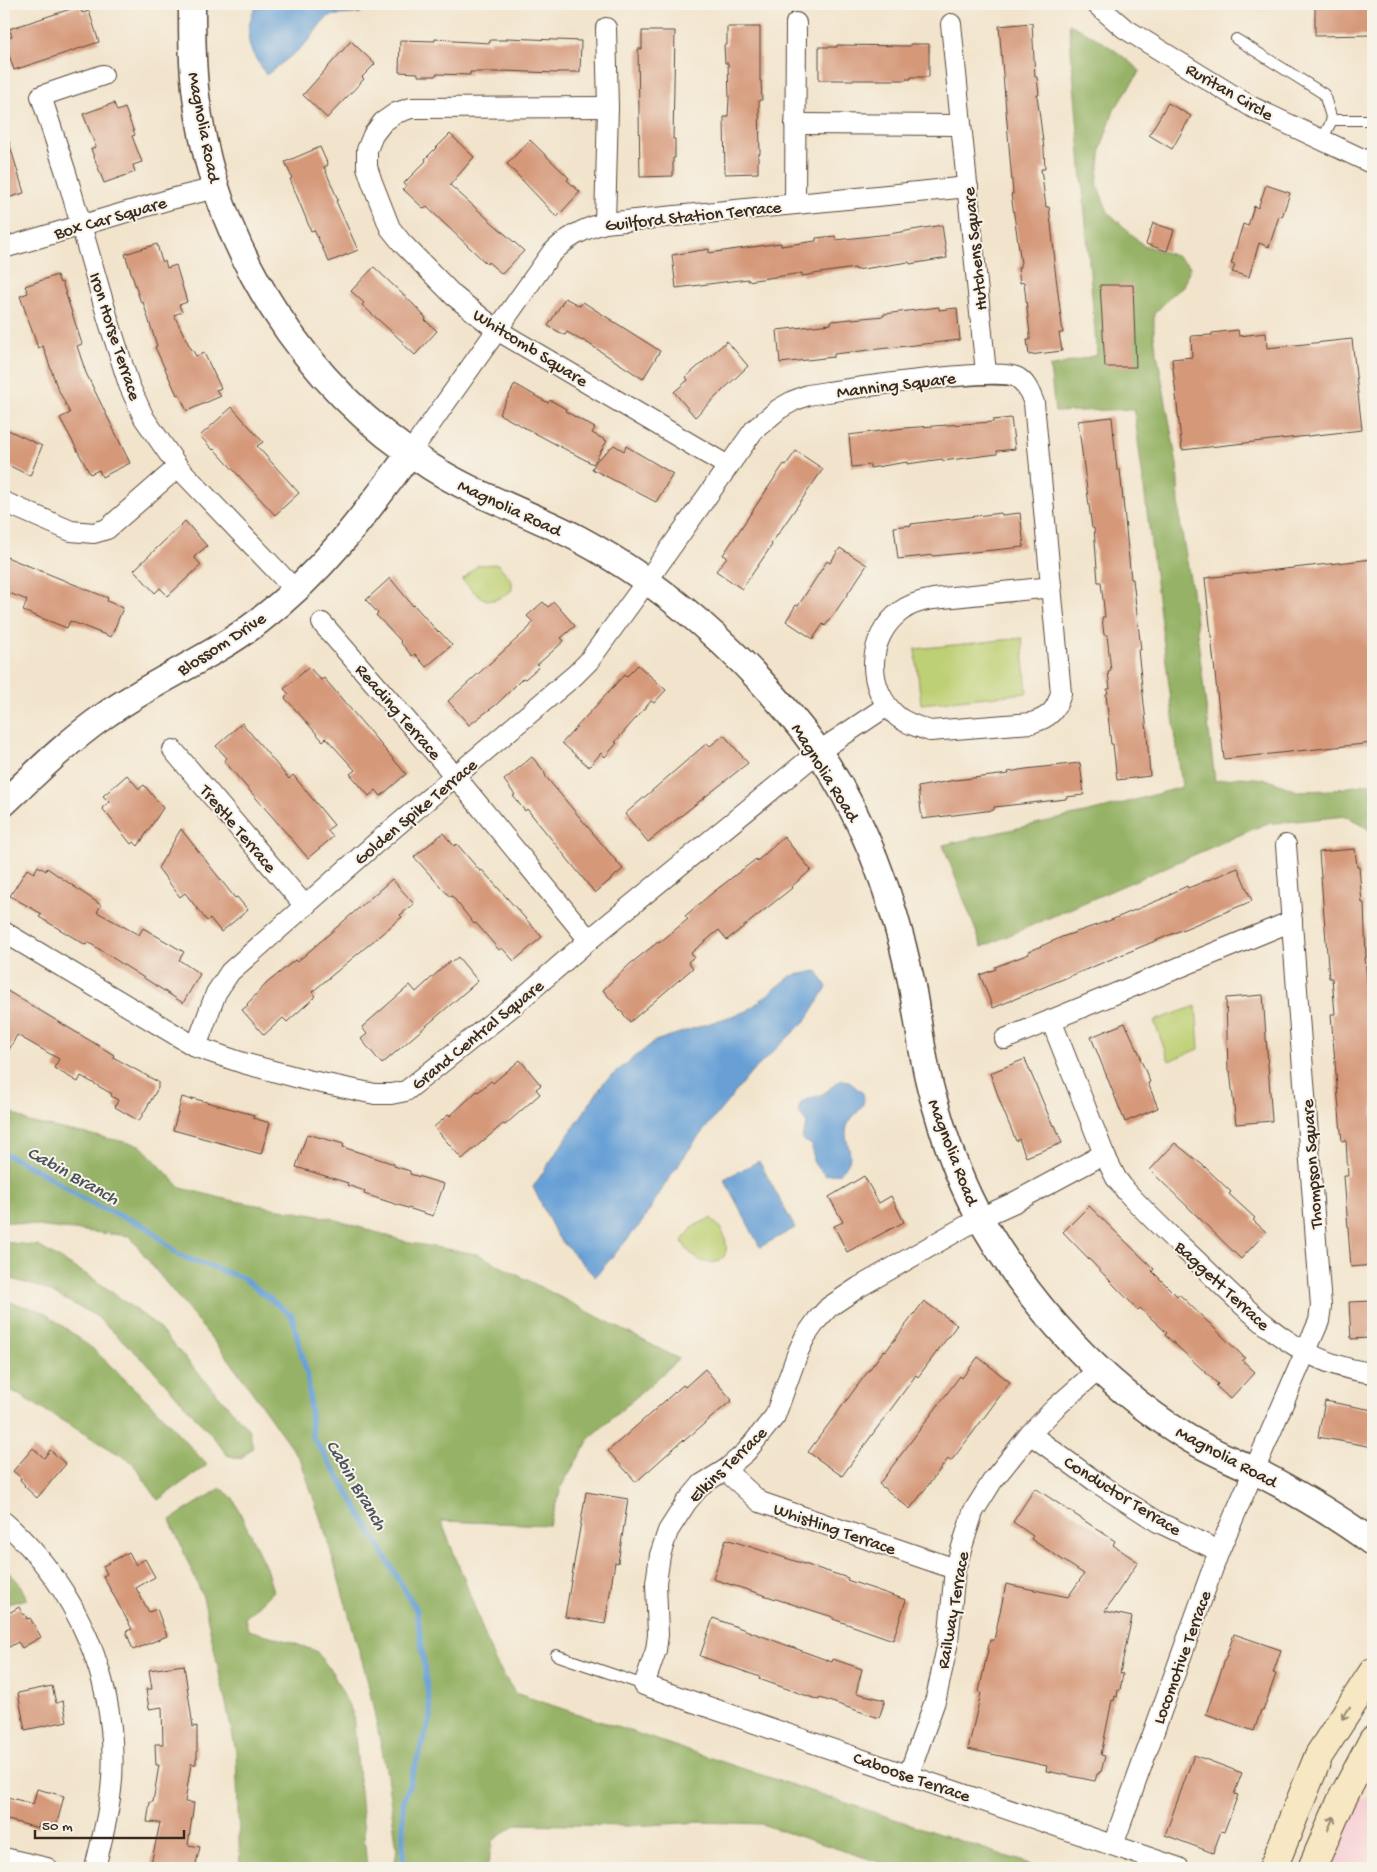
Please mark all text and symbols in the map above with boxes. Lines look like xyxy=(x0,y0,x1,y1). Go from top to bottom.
street label: Ruritan Circle xyxy=(1181,60,1277,127)
street label: Magnolia Road xyxy=(182,70,224,186)
street label: Hutchens Square xyxy=(959,185,993,311)
street label: Box Car Square xyxy=(51,193,170,246)
street label: Guilford Station Terrace xyxy=(604,198,783,237)
street label: Iron Horse Terrace xyxy=(83,270,144,404)
street label: Whitcomb Square xyxy=(468,305,592,393)
street label: Manning Square xyxy=(836,369,958,404)
street label: Magnolia Road xyxy=(454,476,565,543)
street label: Blossom Drive xyxy=(173,608,271,682)
street label: Reading Terrace xyxy=(350,660,445,766)
street label: Magnolia Road xyxy=(785,720,863,828)
street label: Golden Spike Terrace xyxy=(351,755,483,871)
street label: Trestle Terrace xyxy=(194,781,280,878)
street label: Grand Central Square xyxy=(408,976,549,1096)
street label: Magnolia Road xyxy=(922,1097,982,1210)
street label: Thompson Square xyxy=(1298,1098,1329,1230)
water label: Cabin Branch xyxy=(22,1142,123,1212)
street label: Baggett Terrace xyxy=(1169,1237,1274,1337)
street label: Elkins Terrace xyxy=(685,1423,773,1508)
street label: Magnolia Road xyxy=(1171,1423,1282,1494)
water label: Cabin Branch xyxy=(319,1437,391,1536)
street label: Conductor Terrace xyxy=(1059,1453,1185,1542)
street label: Whistling Terrace xyxy=(770,1500,899,1561)
street label: Railway Terrace xyxy=(934,1549,975,1671)
street label: Locomotive Terrace xyxy=(1149,1588,1218,1728)
one-way arrow xyxy=(1341,1705,1351,1719)
street label: Caboose Terrace xyxy=(850,1748,973,1808)
scale bar xyxy=(35,1807,184,1839)
one-way arrow xyxy=(1326,1816,1336,1831)
text: 50 m xyxy=(42,1818,73,1836)

